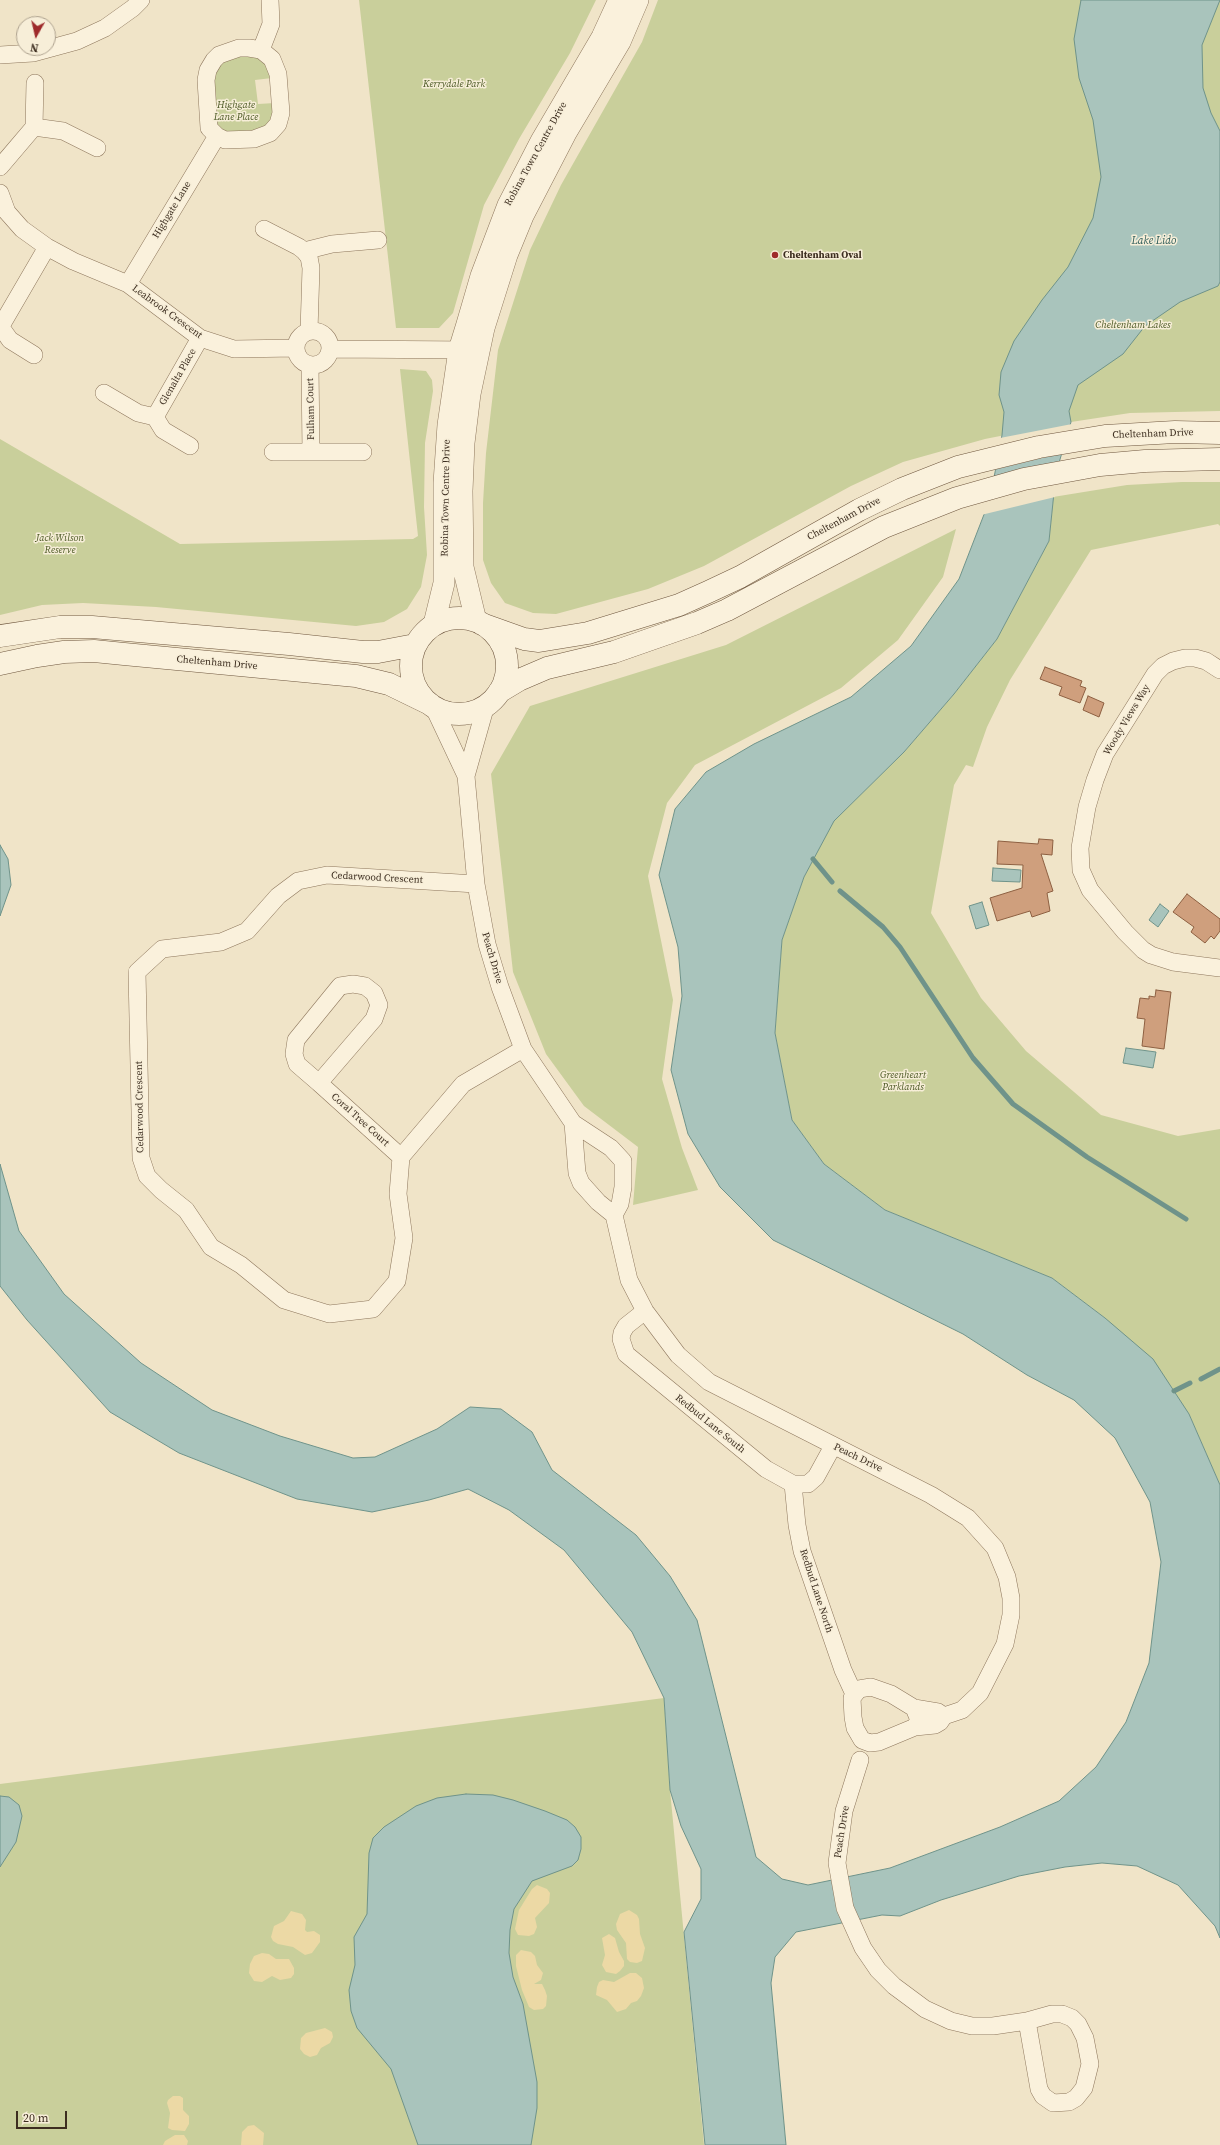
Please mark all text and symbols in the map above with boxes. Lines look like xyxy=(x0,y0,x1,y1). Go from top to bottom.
north arrow xyxy=(16,16,56,56)
text: N xyxy=(29,39,39,55)
park label: Kerrydale Park xyxy=(423,78,485,90)
park label: Highgate Lane Place xyxy=(214,99,258,122)
street label: Robina Town Centre Drive xyxy=(502,100,570,208)
street label: Highgate Lane xyxy=(150,179,194,241)
water label: Lake Lido xyxy=(1132,234,1176,248)
place label: Cheltenham Oval xyxy=(783,249,862,261)
marker: Cheltenham Oval xyxy=(770,250,780,260)
street label: Leabrook Crescent xyxy=(130,283,204,341)
park label: Cheltenham Lakes xyxy=(1095,319,1171,331)
street label: Glenalta Place xyxy=(157,346,199,408)
street label: Fulham Court xyxy=(304,378,318,440)
street label: Cheltenham Drive xyxy=(1112,427,1194,441)
street label: Robina Town Centre Drive xyxy=(439,439,453,557)
street label: Cheltenham Drive xyxy=(805,495,883,543)
park label: Jack Wilson Reserve xyxy=(36,532,84,556)
street label: Cheltenham Drive xyxy=(176,653,258,673)
street label: Woody Views Way xyxy=(1101,682,1153,758)
street label: Cedarwood Crescent xyxy=(331,870,423,886)
street label: Peach Drive xyxy=(479,931,505,985)
street label: Cedarwood Crescent xyxy=(133,1061,147,1153)
park label: Greenheart Parklands xyxy=(880,1069,926,1092)
street label: Coral Tree Court xyxy=(329,1091,391,1149)
street label: Redbud Lane South xyxy=(673,1392,747,1456)
street label: Peach Drive xyxy=(832,1441,884,1475)
street label: Redbud Lane North xyxy=(797,1548,835,1634)
street label: Peach Drive xyxy=(832,1805,852,1859)
scale bar xyxy=(18,2103,69,2129)
text: 20 m xyxy=(23,2110,49,2126)

